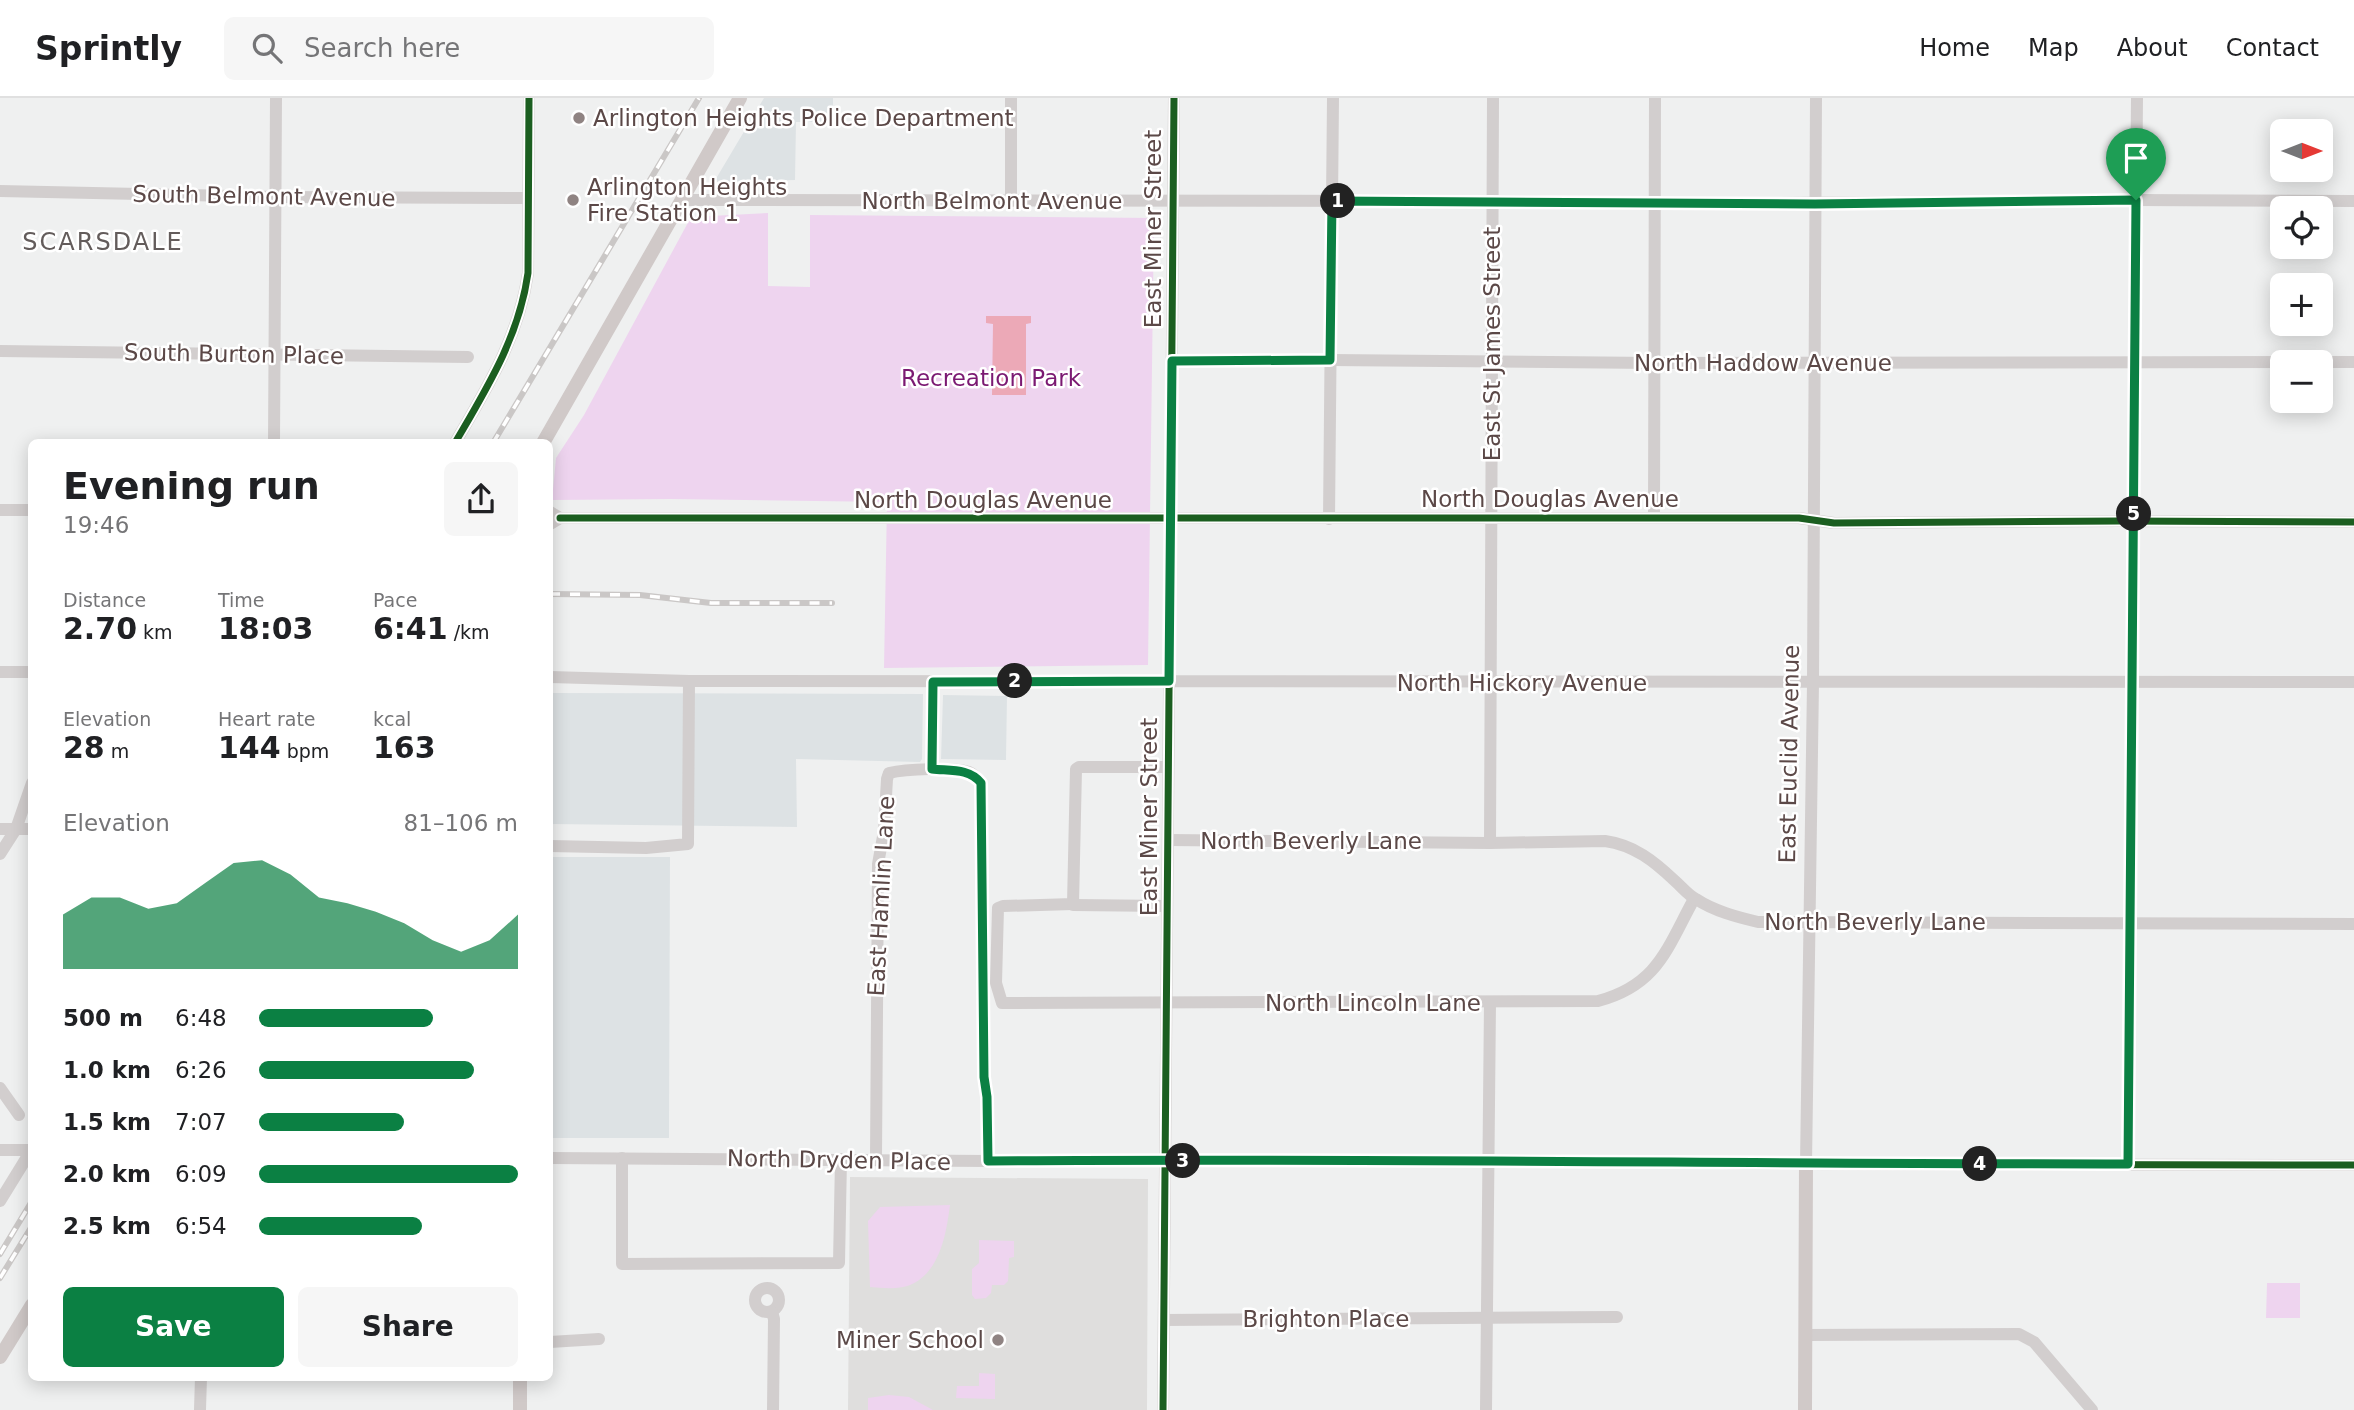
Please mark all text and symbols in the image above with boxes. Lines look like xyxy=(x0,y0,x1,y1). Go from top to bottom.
search box xyxy=(224,17,714,80)
text: Sprintly xyxy=(35,29,182,68)
icon: search xyxy=(248,29,286,67)
text: Search here xyxy=(304,33,460,63)
text: Home xyxy=(1919,34,1990,62)
text: Map xyxy=(2028,34,2079,62)
text: About xyxy=(2117,34,2188,62)
text: Contact xyxy=(2226,34,2319,62)
place label: Arlington Heights Police Department xyxy=(593,105,1014,131)
marker: Arlington Heights Police Department xyxy=(571,110,587,126)
north arrow xyxy=(2270,119,2333,182)
map controls xyxy=(2270,119,2333,413)
pin xyxy=(2106,128,2166,200)
street label: East Miner Street xyxy=(1140,130,1166,328)
icon: arrive xyxy=(2117,139,2155,177)
place label: Arlington Heights Fire Station 1 xyxy=(587,174,787,226)
street label: South Belmont Avenue xyxy=(132,181,396,211)
pin: 1 xyxy=(1320,184,1356,218)
street label: North Belmont Avenue xyxy=(862,188,1122,214)
text: 1 xyxy=(1331,189,1344,211)
marker: Arlington Heights Fire Station 1 xyxy=(565,192,581,208)
button: locate xyxy=(2270,196,2333,259)
street label: East St James Street xyxy=(1479,227,1505,461)
district label: SCARSDALE xyxy=(22,228,184,256)
button: + xyxy=(2270,273,2333,336)
street label: South Burton Place xyxy=(124,339,344,369)
street label: North Haddow Avenue xyxy=(1634,350,1892,376)
button: − xyxy=(2270,350,2333,413)
park label: Recreation Park xyxy=(901,365,1082,391)
button: share xyxy=(444,462,518,536)
text: Evening run xyxy=(63,464,320,508)
street label: North Douglas Avenue xyxy=(1421,486,1679,512)
street label: North Douglas Avenue xyxy=(854,487,1112,513)
pin: 5 xyxy=(2116,496,2152,532)
text: 5 xyxy=(2127,502,2140,524)
text: 19:46 xyxy=(63,512,129,538)
text: Distance xyxy=(63,589,146,611)
text: Time xyxy=(218,589,265,611)
text: Pace xyxy=(373,589,417,611)
text: 2.70 xyxy=(63,611,137,646)
text: 18:03 xyxy=(218,611,314,646)
text: 6:41 xyxy=(373,611,448,646)
text: km xyxy=(137,621,173,643)
text: /km xyxy=(448,621,490,643)
street label: East Euclid Avenue xyxy=(1774,644,1804,864)
pin: 2 xyxy=(998,664,1032,698)
text: 2 xyxy=(1008,669,1021,691)
street label: North Hickory Avenue xyxy=(1397,670,1647,696)
text: Elevation xyxy=(63,708,151,730)
text: Heart rate xyxy=(218,708,316,730)
text: kcal xyxy=(373,708,411,730)
street label: East Miner Street xyxy=(1136,718,1162,916)
text: 28 xyxy=(63,730,105,765)
text: 144 xyxy=(218,730,281,765)
text: 163 xyxy=(373,730,436,765)
text: m xyxy=(105,740,129,762)
text: bpm xyxy=(281,740,329,762)
street label: East Hamlin Lane xyxy=(863,795,899,997)
text: Elevation xyxy=(63,810,170,836)
text: 81–106 m xyxy=(404,810,518,836)
street label: North Beverly Lane xyxy=(1200,828,1422,854)
street label: North Beverly Lane xyxy=(1764,909,1986,935)
street label: North Lincoln Lane xyxy=(1265,990,1481,1016)
text: 500 m xyxy=(63,1005,143,1031)
text: 6:48 xyxy=(175,1005,227,1031)
text: 1.0 km xyxy=(63,1057,151,1083)
text: 6:26 xyxy=(175,1057,227,1083)
text: 1.5 km xyxy=(63,1109,151,1135)
text: 7:07 xyxy=(175,1109,227,1135)
pin: 3 xyxy=(1166,1144,1200,1178)
street label: North Dryden Place xyxy=(727,1145,951,1175)
pin: 4 xyxy=(1962,1146,1997,1182)
text: 3 xyxy=(1176,1149,1189,1171)
text: 4 xyxy=(1973,1152,1986,1174)
text: 2.0 km xyxy=(63,1161,151,1187)
text: 6:09 xyxy=(175,1161,227,1187)
text: 2.5 km xyxy=(63,1213,151,1239)
text: 6:54 xyxy=(175,1213,227,1239)
button: Save xyxy=(63,1287,284,1367)
button: Share xyxy=(298,1287,518,1367)
street label: Brighton Place xyxy=(1243,1306,1409,1332)
place label: Miner School xyxy=(836,1327,984,1353)
marker: Miner School xyxy=(990,1332,1006,1348)

